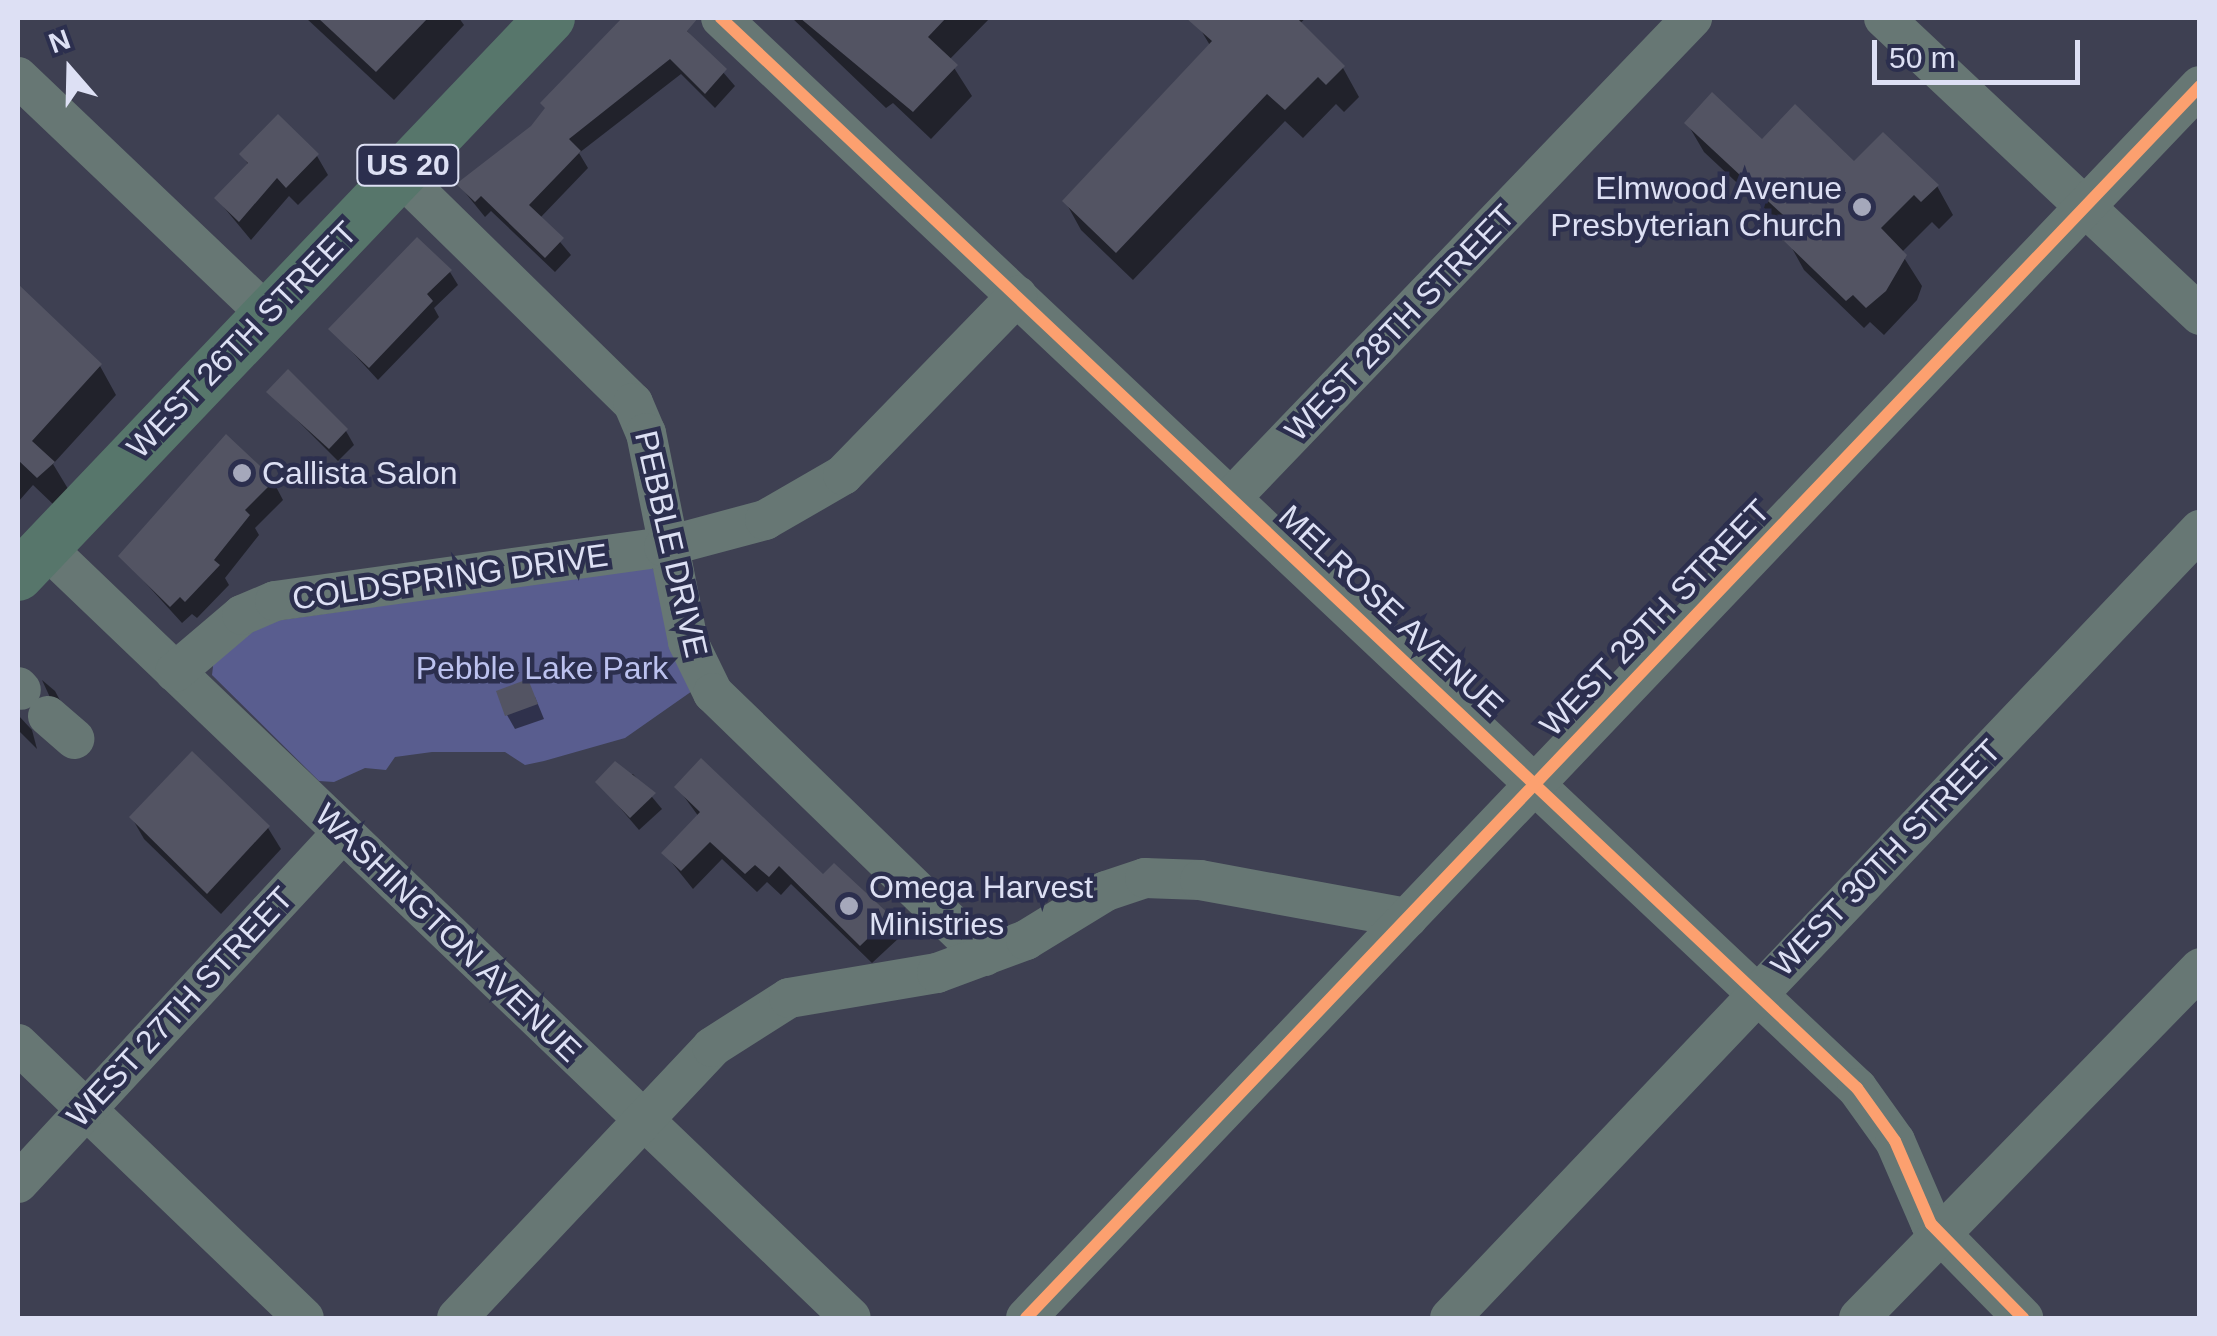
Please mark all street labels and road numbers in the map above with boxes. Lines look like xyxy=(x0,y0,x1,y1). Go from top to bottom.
road number: US 20 xyxy=(356,140,460,190)
street label: WEST 28TH STREET xyxy=(1277,196,1523,450)
street label: WEST 26TH STREET xyxy=(119,213,365,467)
street label: PEBBLE DRIVE xyxy=(626,427,716,661)
street label: WEST 29TH STREET xyxy=(1532,491,1778,745)
street label: MELROSE AVENUE xyxy=(1270,497,1512,725)
street label: COLDSPRING DRIVE xyxy=(290,536,610,618)
street label: WEST 30TH STREET xyxy=(1763,731,2009,985)
street label: WASHINGTON AVENUE xyxy=(306,795,590,1071)
street label: WEST 27TH STREET xyxy=(59,879,301,1135)

